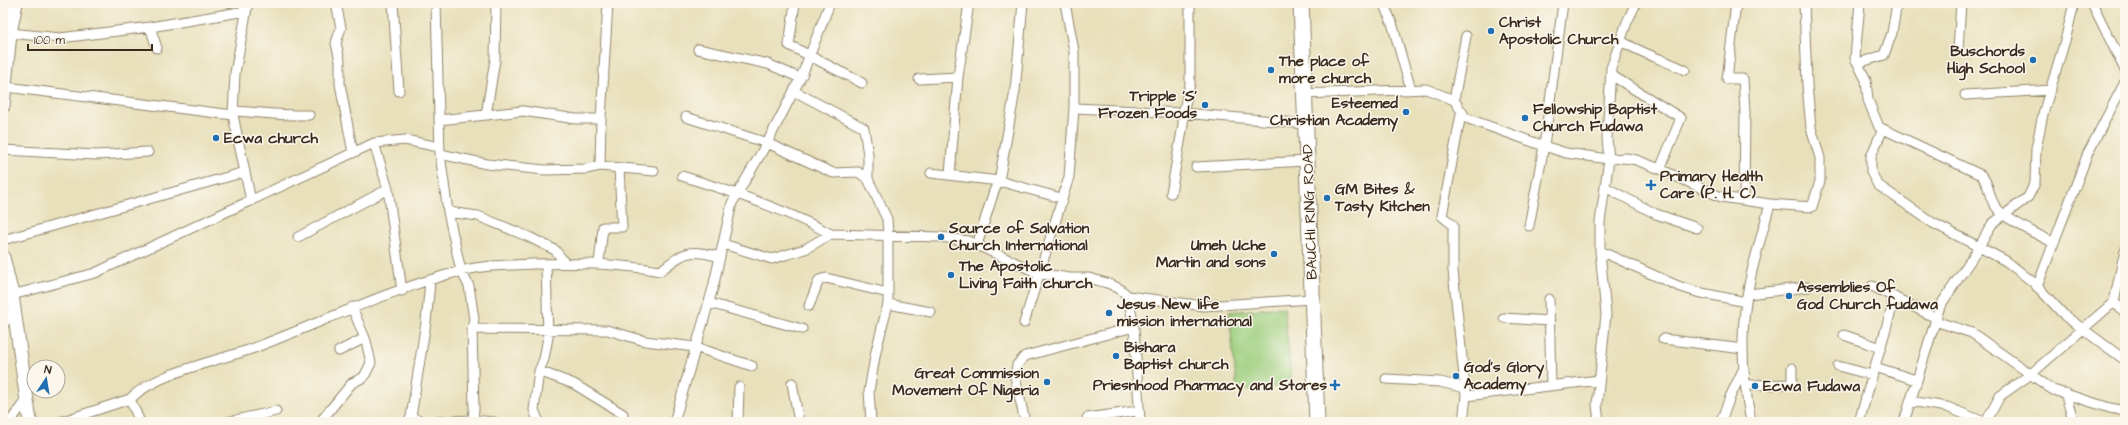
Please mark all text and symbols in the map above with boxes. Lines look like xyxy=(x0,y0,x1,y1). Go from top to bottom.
place label: Christ Apostolic Church xyxy=(1499,12,1619,50)
scale bar xyxy=(28,26,152,52)
marker: Christ Apostolic Church xyxy=(1486,26,1496,36)
text: 100 m xyxy=(34,32,65,49)
place label: Buschords High School xyxy=(1947,41,2026,81)
place label: The place of more church xyxy=(1278,51,1372,89)
marker: Buschords High School xyxy=(2028,55,2038,65)
marker: The place of more church xyxy=(1266,65,1276,75)
place label: Tripple 'S' Frozen Foods xyxy=(1098,86,1198,124)
place label: Esteemed Christian Academy xyxy=(1270,93,1399,132)
place label: Fellowship Baptist Church Fudawa xyxy=(1533,99,1658,137)
marker: Tripple 'S' Frozen Foods xyxy=(1200,100,1210,110)
marker: Esteemed Christian Academy xyxy=(1401,107,1411,117)
marker: Fellowship Baptist Church Fudawa xyxy=(1520,113,1530,123)
place label: Ecwa church xyxy=(224,128,318,149)
marker: Ecwa church xyxy=(211,133,221,143)
street label: BAUCHI RING ROAD xyxy=(1297,144,1323,280)
place label: Primary Health Care (P. H. C) xyxy=(1660,166,1763,204)
place label: GM Bites & Tasty Kitchen xyxy=(1334,179,1430,218)
marker: Primary Health Care (P. H. C) xyxy=(1645,179,1657,191)
marker: GM Bites & Tasty Kitchen xyxy=(1322,193,1332,203)
place label: Source of Salvation Church International xyxy=(948,218,1090,256)
marker: Source of Salvation Church International xyxy=(936,232,946,242)
place label: Umeh Uche Martin and sons xyxy=(1156,235,1266,273)
marker: Umeh Uche Martin and sons xyxy=(1269,249,1279,259)
place label: The Apostolic Living Faith church xyxy=(958,256,1093,296)
marker: The Apostolic Living Faith church xyxy=(946,270,956,280)
place label: Assemblies Of God Church fudawa xyxy=(1797,277,1938,315)
marker: Assemblies Of God Church fudawa xyxy=(1784,291,1794,301)
place label: Jesus New life mission international xyxy=(1116,294,1252,332)
marker: Jesus New life mission international xyxy=(1104,308,1114,318)
place label: Bishara Baptist church xyxy=(1124,337,1229,375)
marker: Bishara Baptist church xyxy=(1111,351,1121,361)
place label: God's Glory Academy xyxy=(1464,357,1545,396)
north arrow xyxy=(26,359,66,399)
text: N xyxy=(43,362,53,378)
place label: Great Commission Movement Of Nigeria xyxy=(892,363,1039,403)
marker: God's Glory Academy xyxy=(1451,371,1461,381)
place label: Priesnhood Pharmacy and Stores xyxy=(1093,375,1327,397)
place label: Ecwa Fudawa xyxy=(1763,376,1861,397)
marker: Great Commission Movement Of Nigeria xyxy=(1042,377,1052,387)
marker: Priesnhood Pharmacy and Stores xyxy=(1330,380,1340,390)
marker: Ecwa Fudawa xyxy=(1750,381,1760,391)

